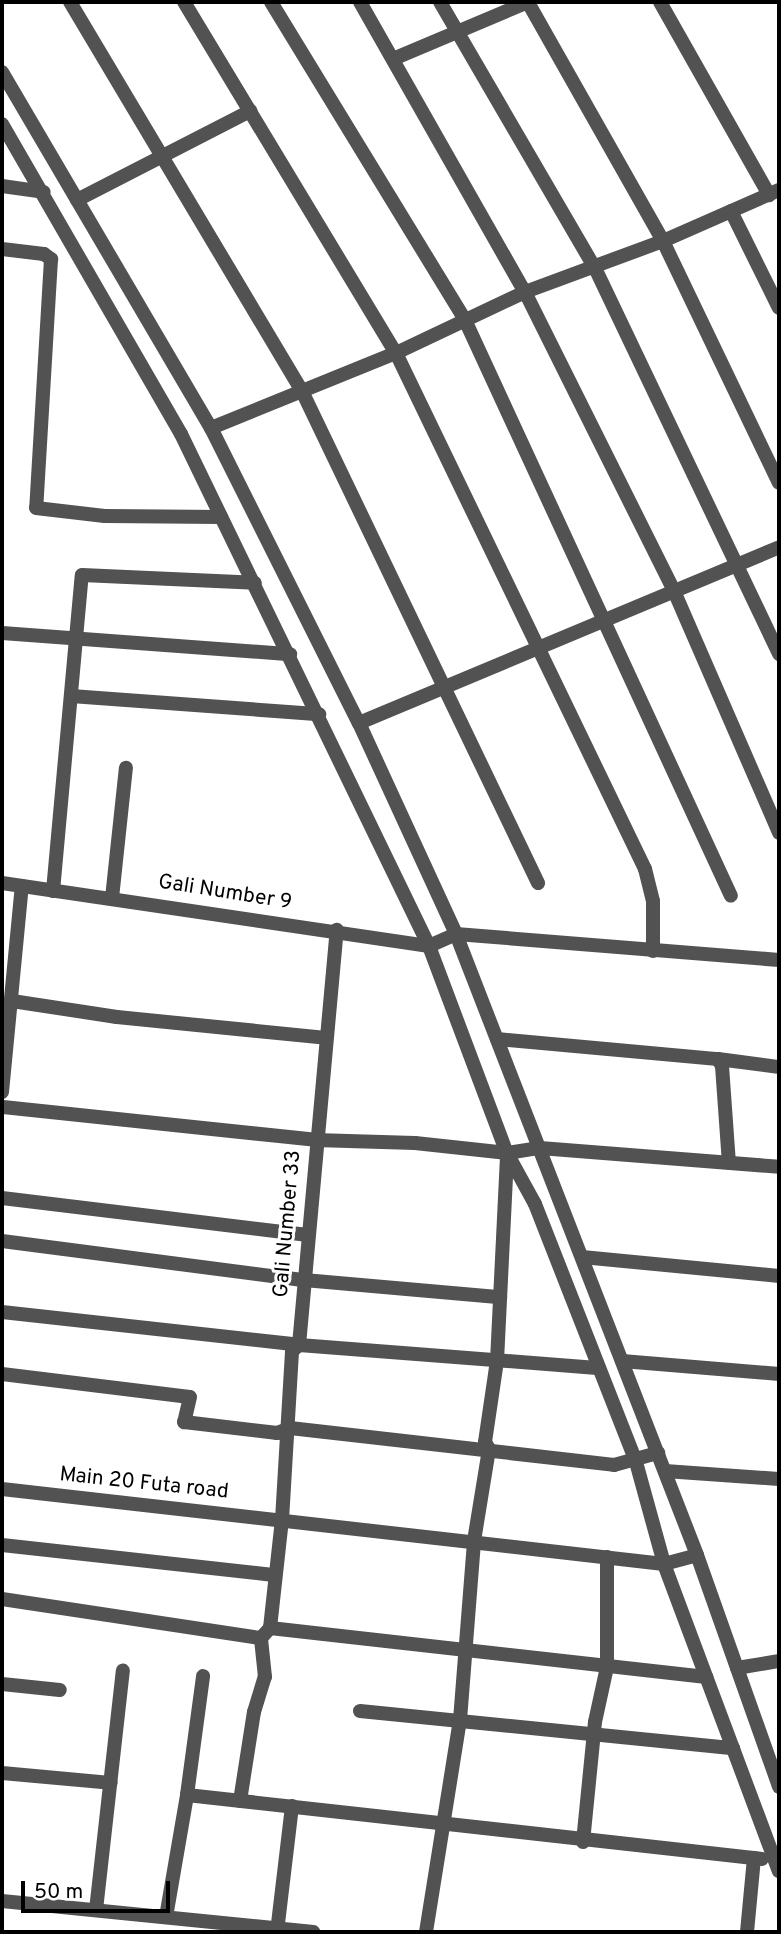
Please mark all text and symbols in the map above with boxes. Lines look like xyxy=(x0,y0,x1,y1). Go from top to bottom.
street label: Gali Number 9 xyxy=(156,870,294,916)
street label: Gali Number 33 xyxy=(269,1149,307,1299)
street label: Main 20 Futa road xyxy=(58,1463,230,1505)
scale bar xyxy=(24,1868,173,1912)
text: 50 m xyxy=(34,1879,83,1906)

